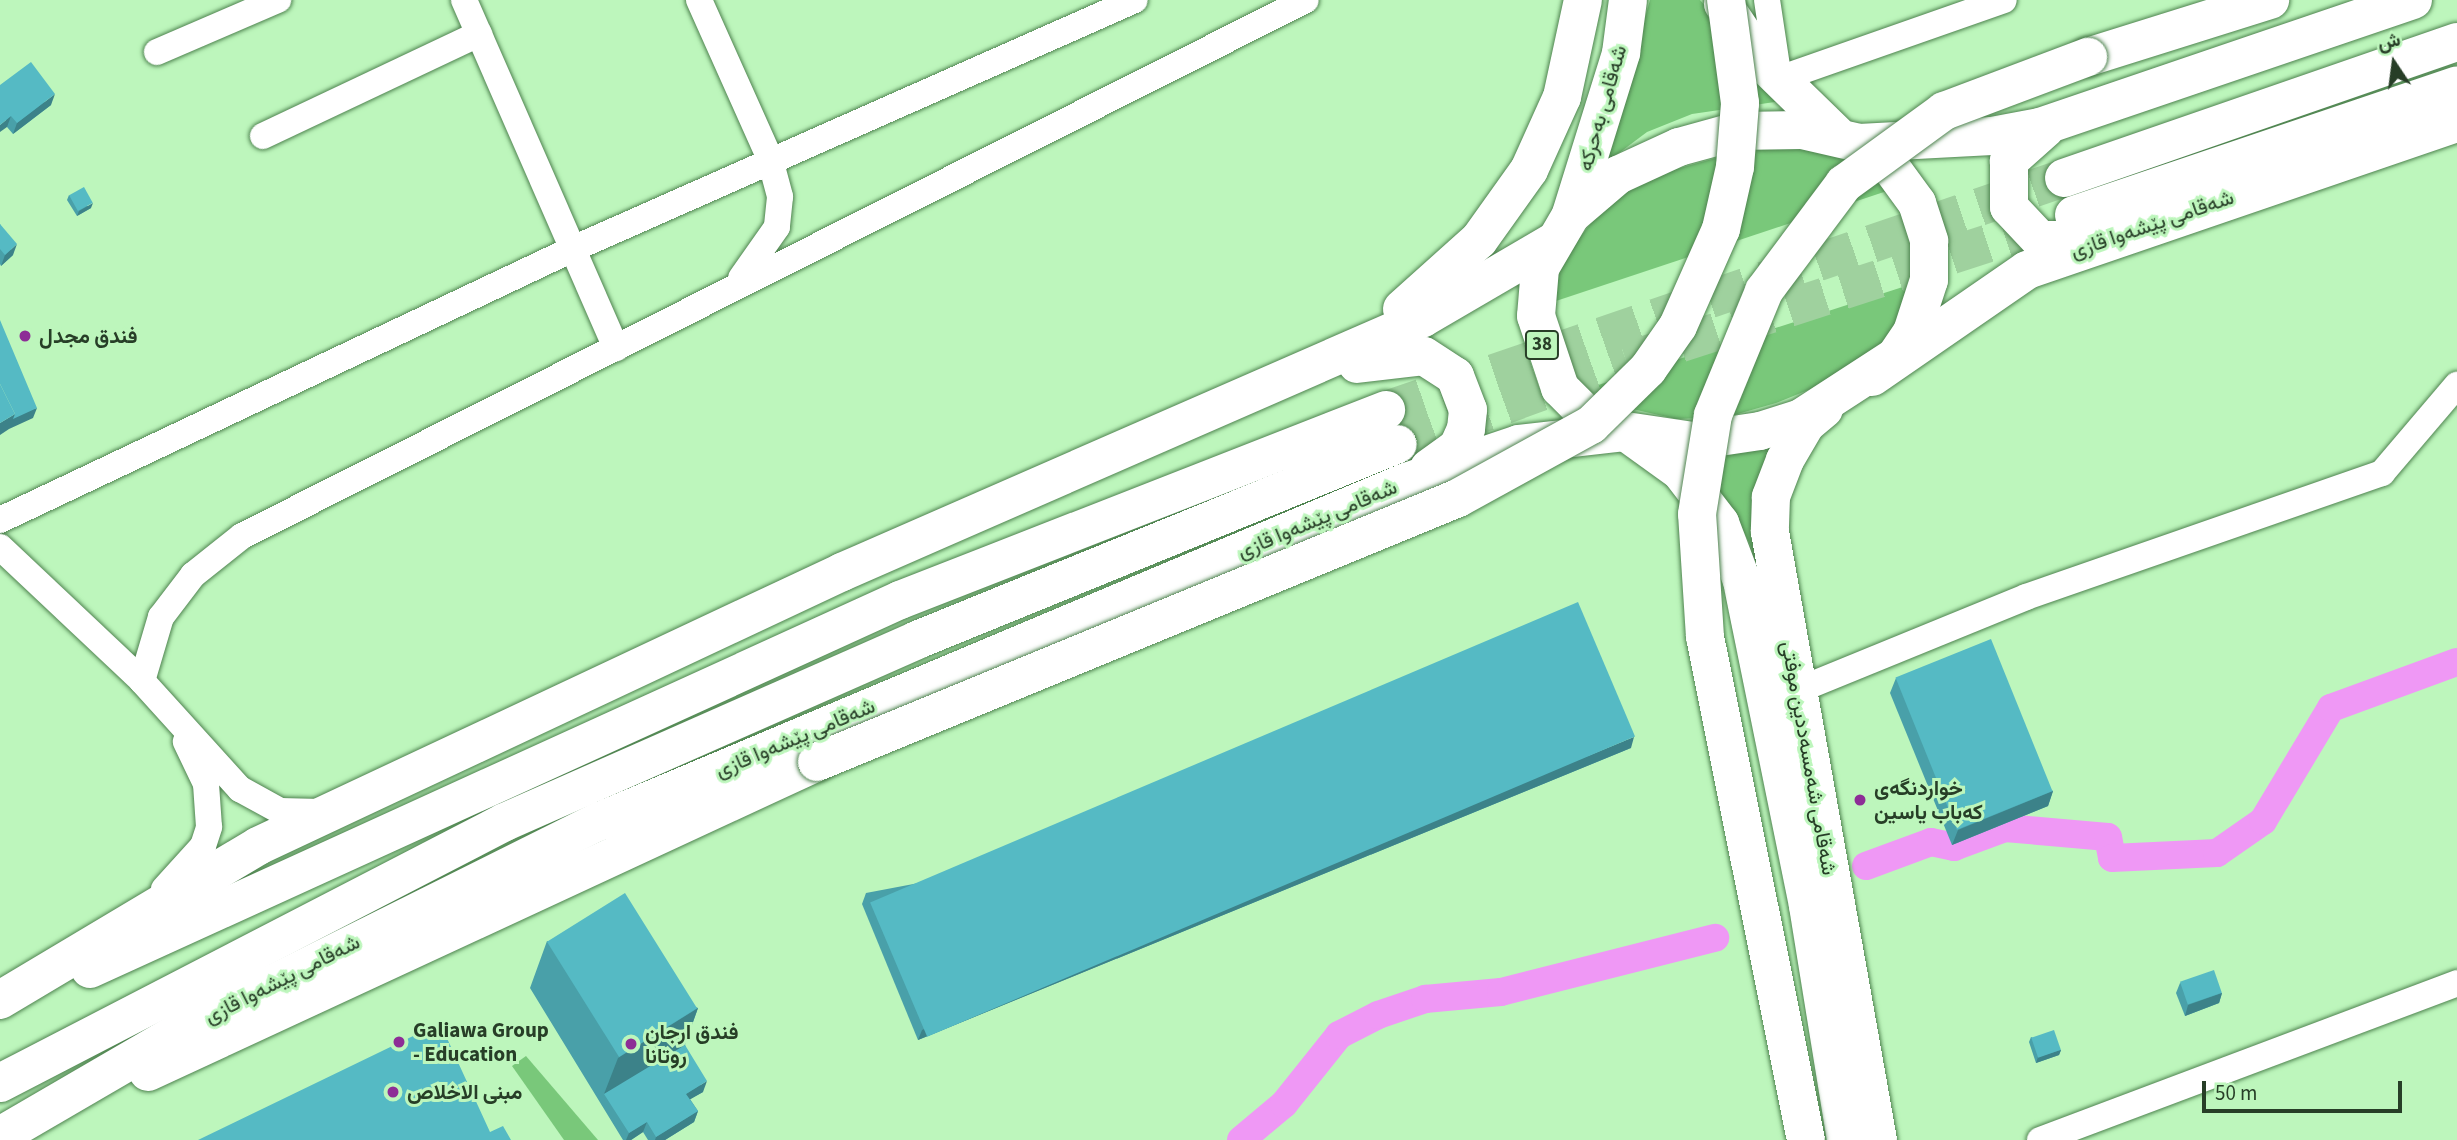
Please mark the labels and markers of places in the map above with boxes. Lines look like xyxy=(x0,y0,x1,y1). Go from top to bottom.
place label: فندق مجدل xyxy=(39,323,137,349)
marker: فندق مجدل xyxy=(17,328,33,344)
place label: خواردنگەی کەباب یاسین xyxy=(1874,775,1983,825)
marker: خواردنگەی کەباب یاسین xyxy=(1852,792,1868,808)
place label: Galiawa Group - Education xyxy=(413,1017,549,1067)
place label: فندق ارجان روتانا xyxy=(645,1019,738,1069)
marker: Galiawa Group - Education xyxy=(391,1034,407,1050)
marker: فندق ارجان روتانا xyxy=(623,1036,639,1052)
place label: مبنى الاخلاص xyxy=(407,1079,522,1105)
marker: مبنى الاخلاص xyxy=(385,1084,401,1100)

